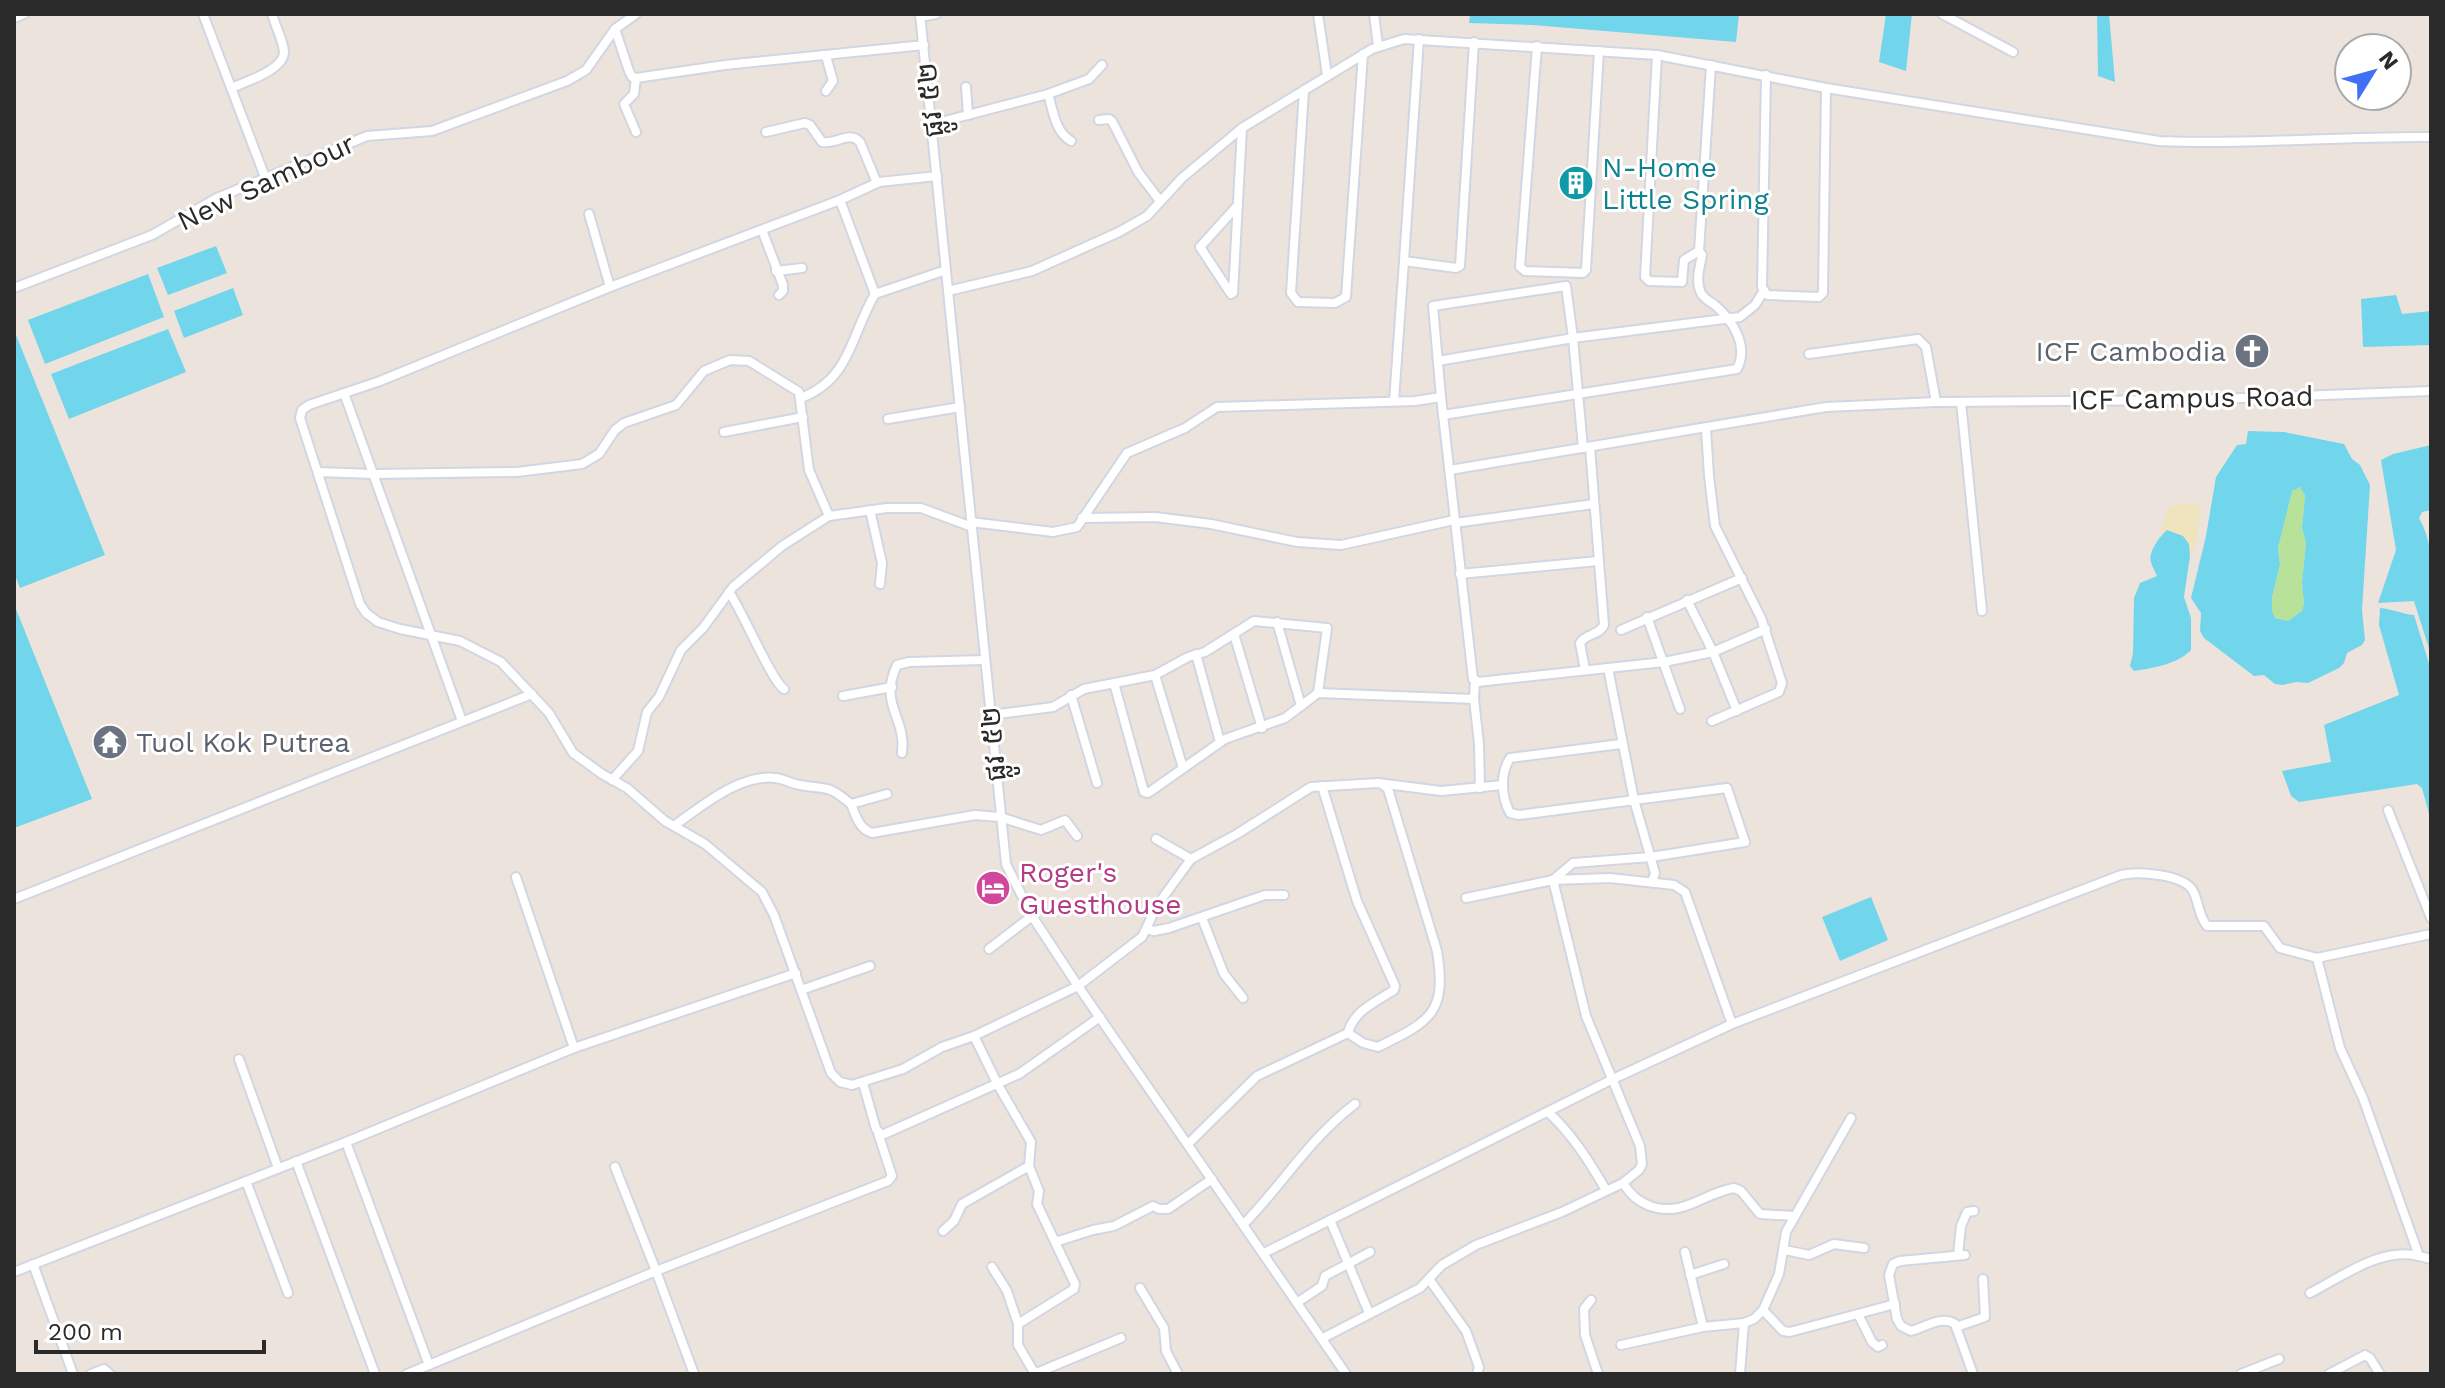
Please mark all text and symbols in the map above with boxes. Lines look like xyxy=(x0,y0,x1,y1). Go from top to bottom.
north arrow xyxy=(2333,32,2413,112)
text: N xyxy=(2374,46,2403,74)
street label: ផ្លូវ ៥២ xyxy=(910,60,959,139)
street label: New Sambour xyxy=(172,127,360,237)
place label: N-Home Little Spring xyxy=(1602,151,1769,216)
building icon: N-Home Little Spring xyxy=(1557,164,1595,202)
church icon: ICF Cambodia xyxy=(2233,332,2271,370)
place label: ICF Cambodia xyxy=(2036,335,2226,368)
street label: ICF Campus Road xyxy=(2070,379,2314,417)
street label: ផ្លូវ ៥២ xyxy=(973,704,1021,783)
temple icon: Tuol Kok Putrea xyxy=(91,723,129,761)
place label: Tuol Kok Putrea xyxy=(136,726,350,759)
place label: Roger's Guesthouse xyxy=(1019,856,1182,921)
hotel icon: Roger's Guesthouse xyxy=(974,869,1012,907)
scale bar xyxy=(36,1304,264,1354)
text: 200 m xyxy=(48,1318,123,1346)

